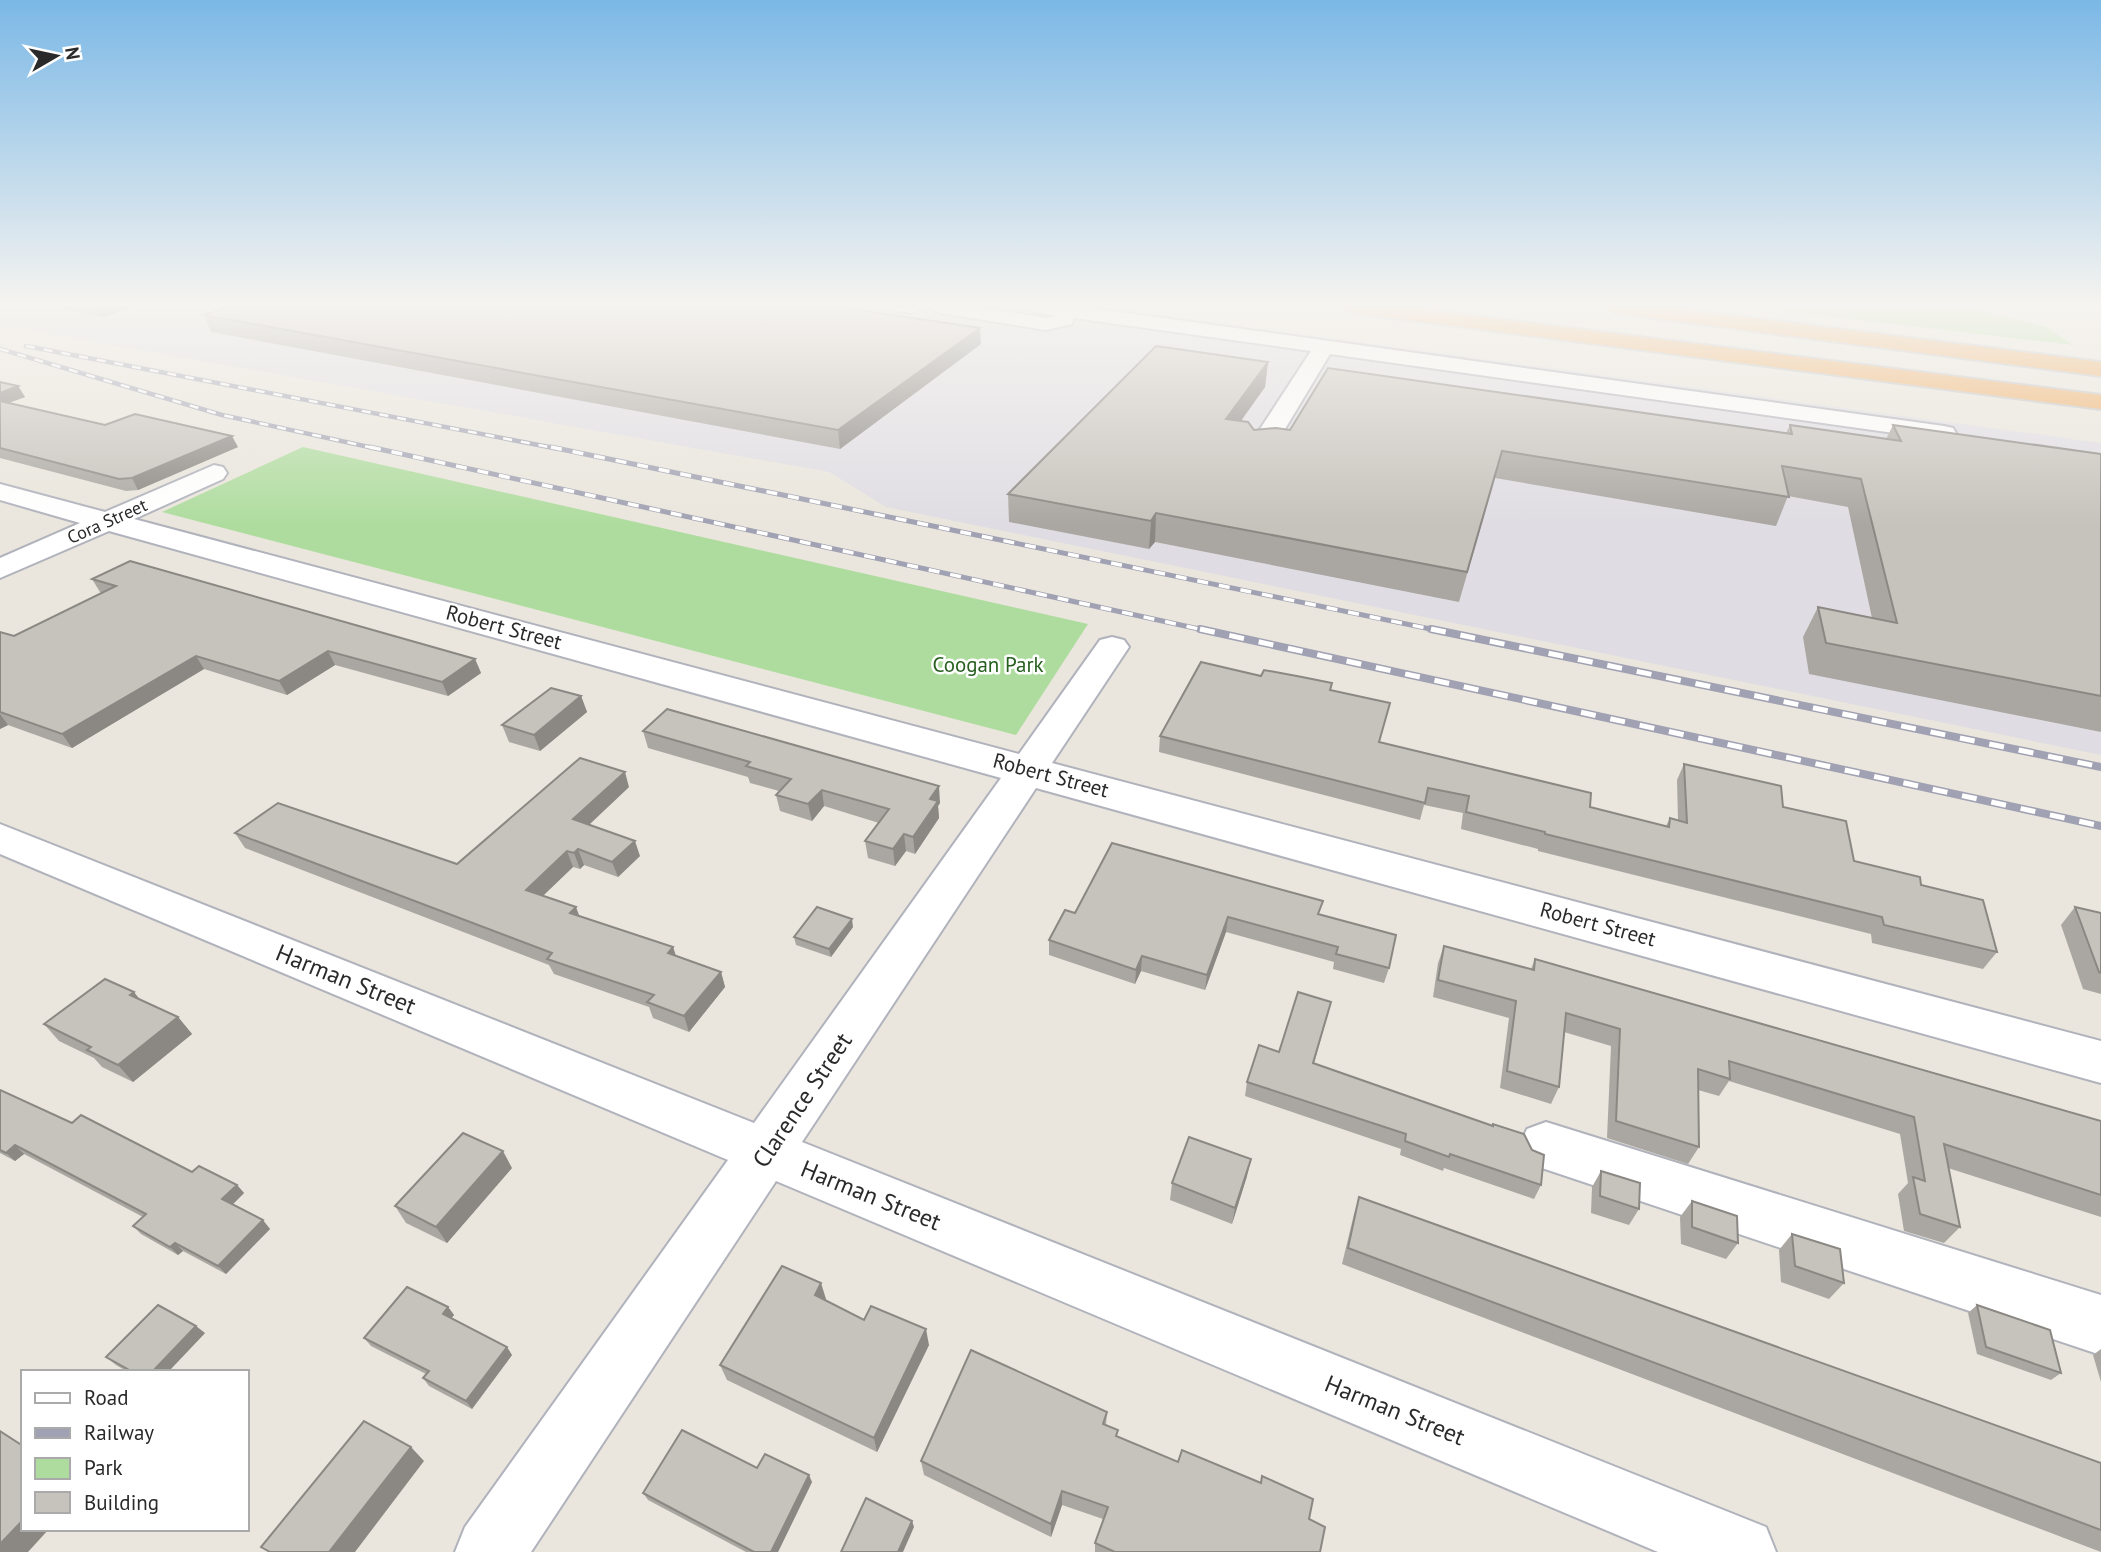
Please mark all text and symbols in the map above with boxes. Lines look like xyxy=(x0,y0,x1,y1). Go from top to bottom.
north arrow xyxy=(21,21,91,91)
text: N xyxy=(60,45,86,61)
street label: Cora Street xyxy=(63,493,151,549)
street label: Robert Street xyxy=(443,599,565,655)
park label: Coogan Park xyxy=(932,651,1044,678)
street label: Robert Street xyxy=(990,747,1112,803)
street label: Robert Street xyxy=(1537,896,1659,952)
street label: Harman Street xyxy=(271,937,421,1021)
street label: Clarence Street xyxy=(745,1027,859,1173)
street label: Harman Street xyxy=(796,1153,946,1237)
street label: Harman Street xyxy=(1320,1368,1470,1452)
legend xyxy=(21,1370,248,1531)
text: Road xyxy=(84,1384,128,1411)
text: Railway xyxy=(84,1419,154,1446)
text: Park xyxy=(84,1454,123,1481)
text: Building xyxy=(84,1489,159,1516)

